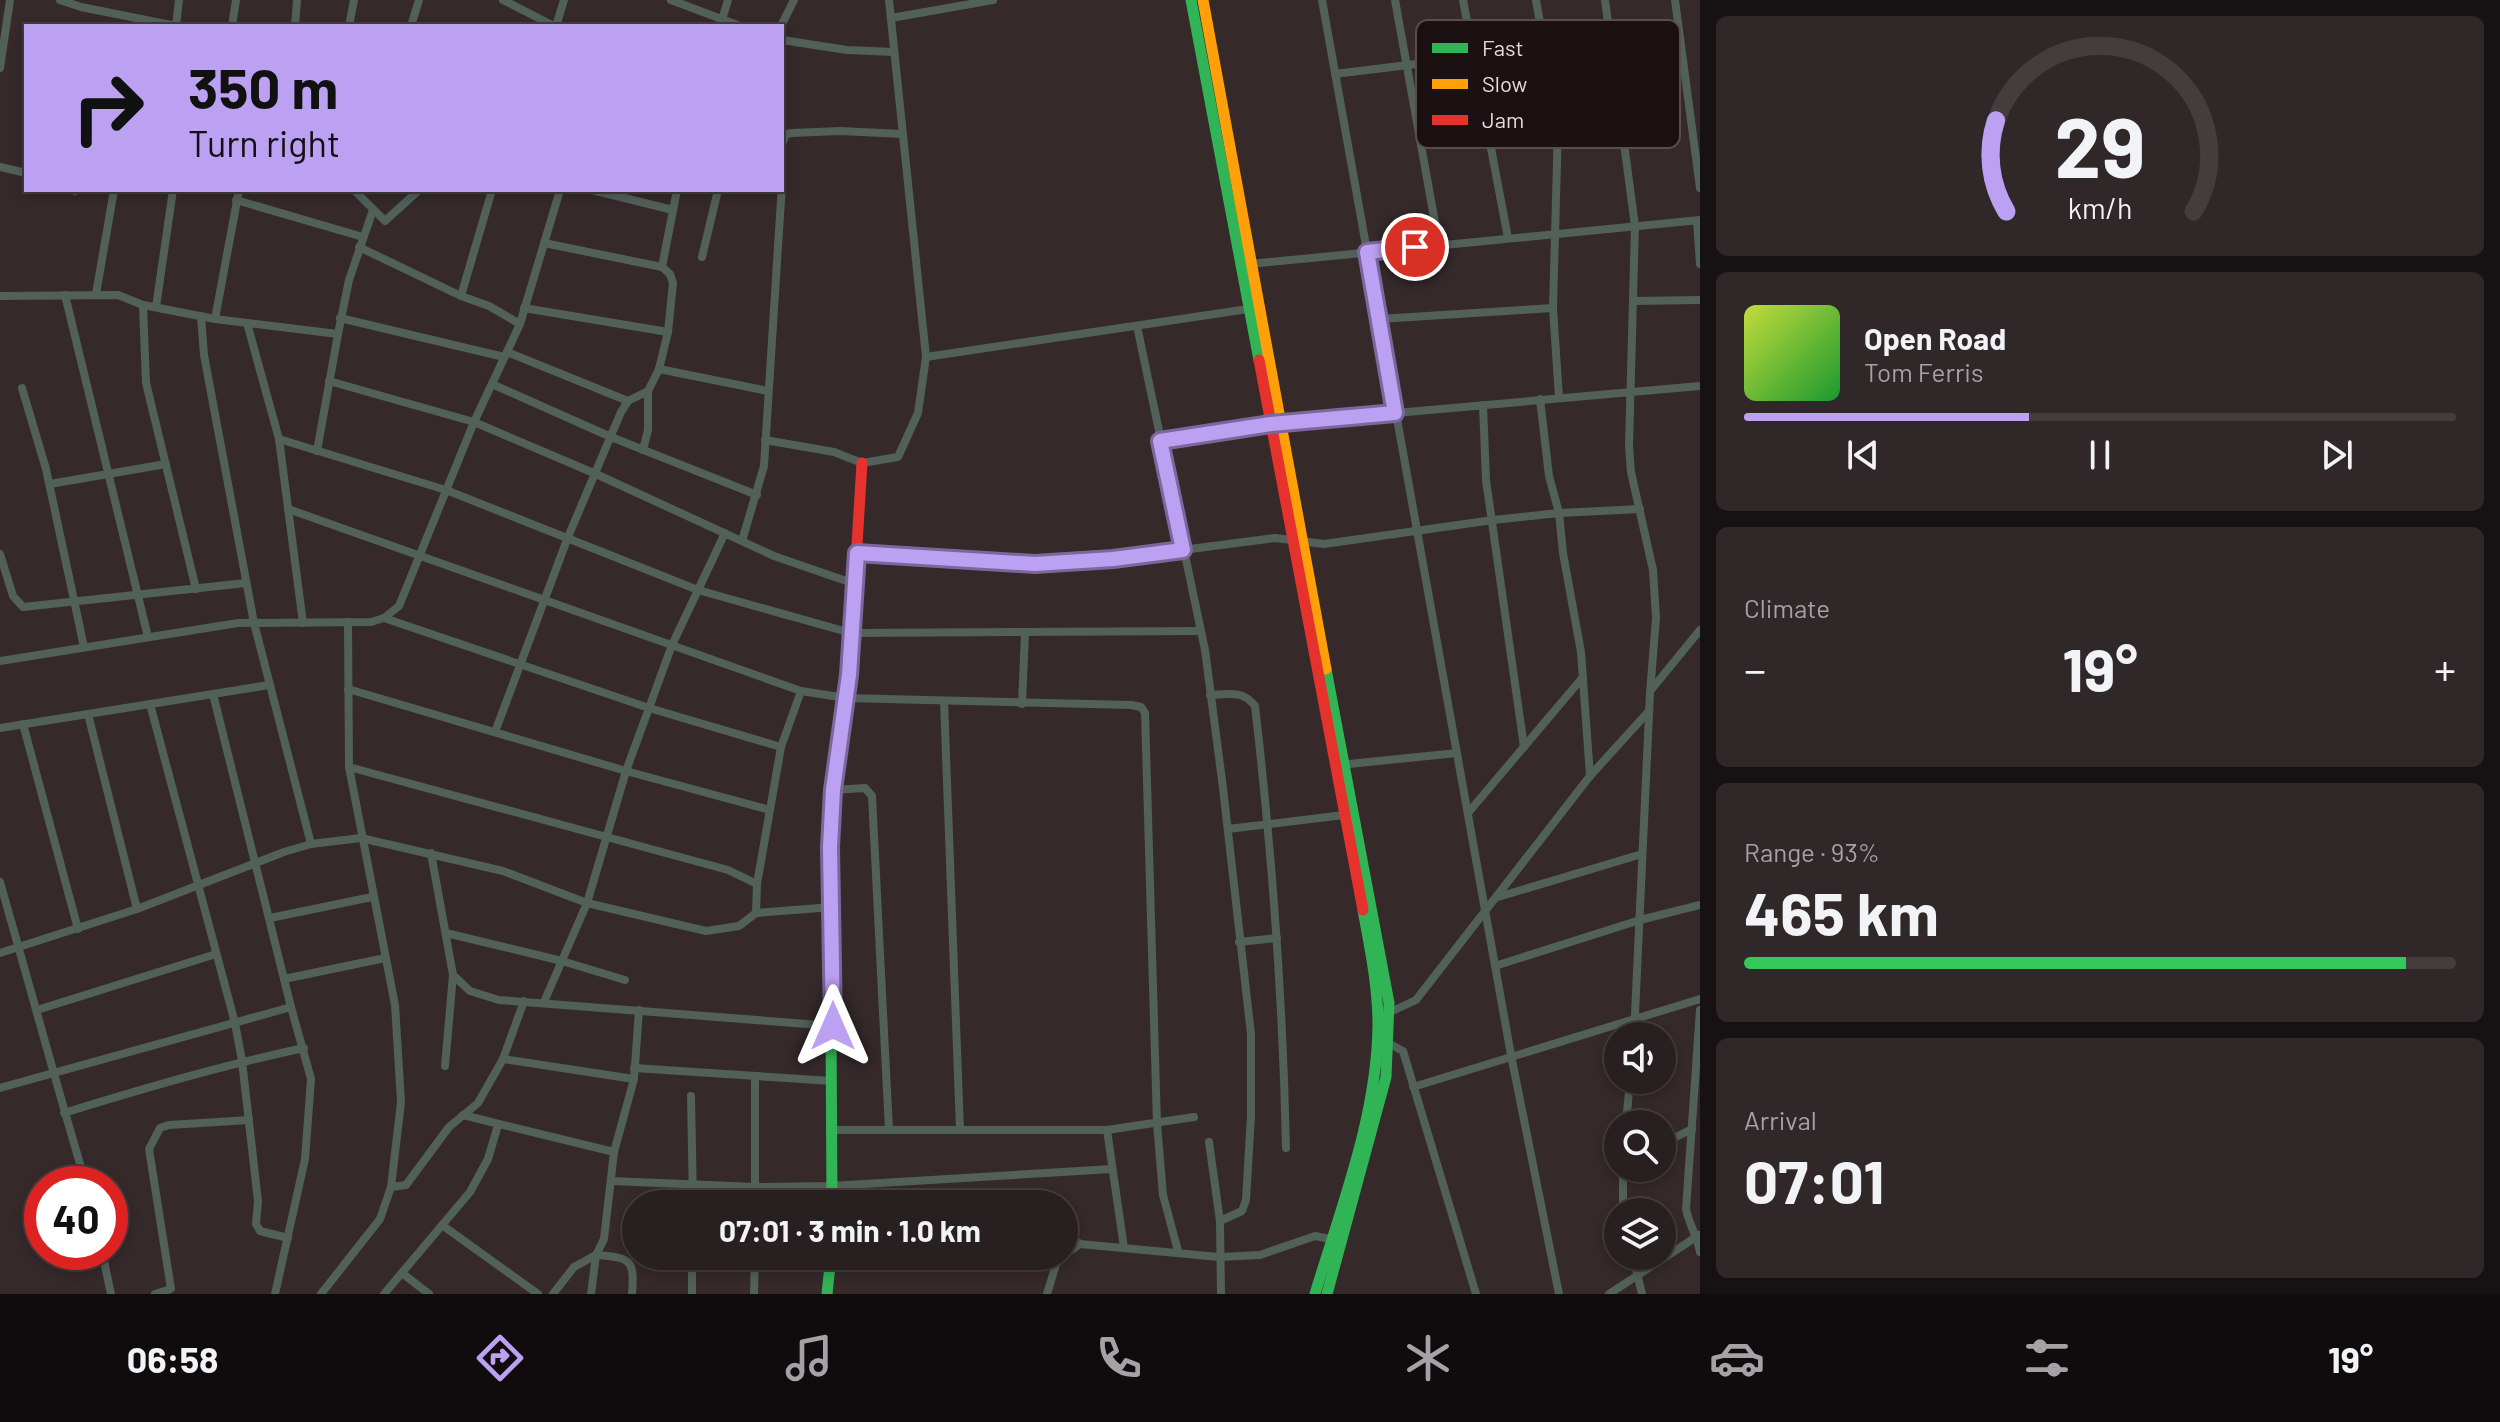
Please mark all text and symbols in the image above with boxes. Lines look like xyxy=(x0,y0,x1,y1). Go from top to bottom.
legend xyxy=(1416,20,1680,148)
text: Fast xyxy=(1482,34,1524,60)
text: 350 m xyxy=(188,53,338,120)
icon: right xyxy=(56,56,160,160)
text: Slow xyxy=(1482,70,1527,96)
text: 29 xyxy=(2055,94,2145,194)
text: Jam xyxy=(1482,106,1524,132)
text: Turn right xyxy=(188,121,340,164)
text: km/h xyxy=(2068,190,2132,225)
pin xyxy=(1381,213,1449,281)
icon: arrive xyxy=(1393,225,1437,269)
text: Open Road xyxy=(1864,320,2006,356)
text: Tom Ferris xyxy=(1864,356,1984,387)
icon: previous xyxy=(1841,433,1885,477)
icon: pause xyxy=(2078,433,2122,477)
icon: next xyxy=(2315,433,2359,477)
text: Climate xyxy=(1744,592,1830,623)
text: 19° xyxy=(2062,632,2138,704)
text: − xyxy=(1744,642,1766,695)
text: + xyxy=(2434,642,2456,695)
text: Range · 93% xyxy=(1744,836,1880,867)
text: 465 km xyxy=(1744,876,1939,948)
position arrow xyxy=(791,984,875,1068)
map controls xyxy=(1604,1022,1676,1270)
button: sound xyxy=(1604,1022,1676,1094)
text: Arrival xyxy=(1744,1104,1817,1135)
button: search xyxy=(1604,1110,1676,1182)
text: 07:01 xyxy=(1744,1144,1885,1216)
speed limit sign: 40 xyxy=(24,1166,128,1270)
button: layers xyxy=(1604,1198,1676,1270)
text: 07:01 · 3 min · 1.0 km xyxy=(719,1212,981,1248)
icon: directions xyxy=(472,1330,528,1386)
icon: music xyxy=(781,1330,837,1386)
icon: phone xyxy=(1091,1330,1147,1386)
icon: climate xyxy=(1400,1330,1456,1386)
icon: car xyxy=(1709,1330,1765,1386)
icon: filters xyxy=(2019,1330,2075,1386)
text: 06:58 xyxy=(127,1337,219,1380)
text: 19° xyxy=(2328,1337,2373,1380)

